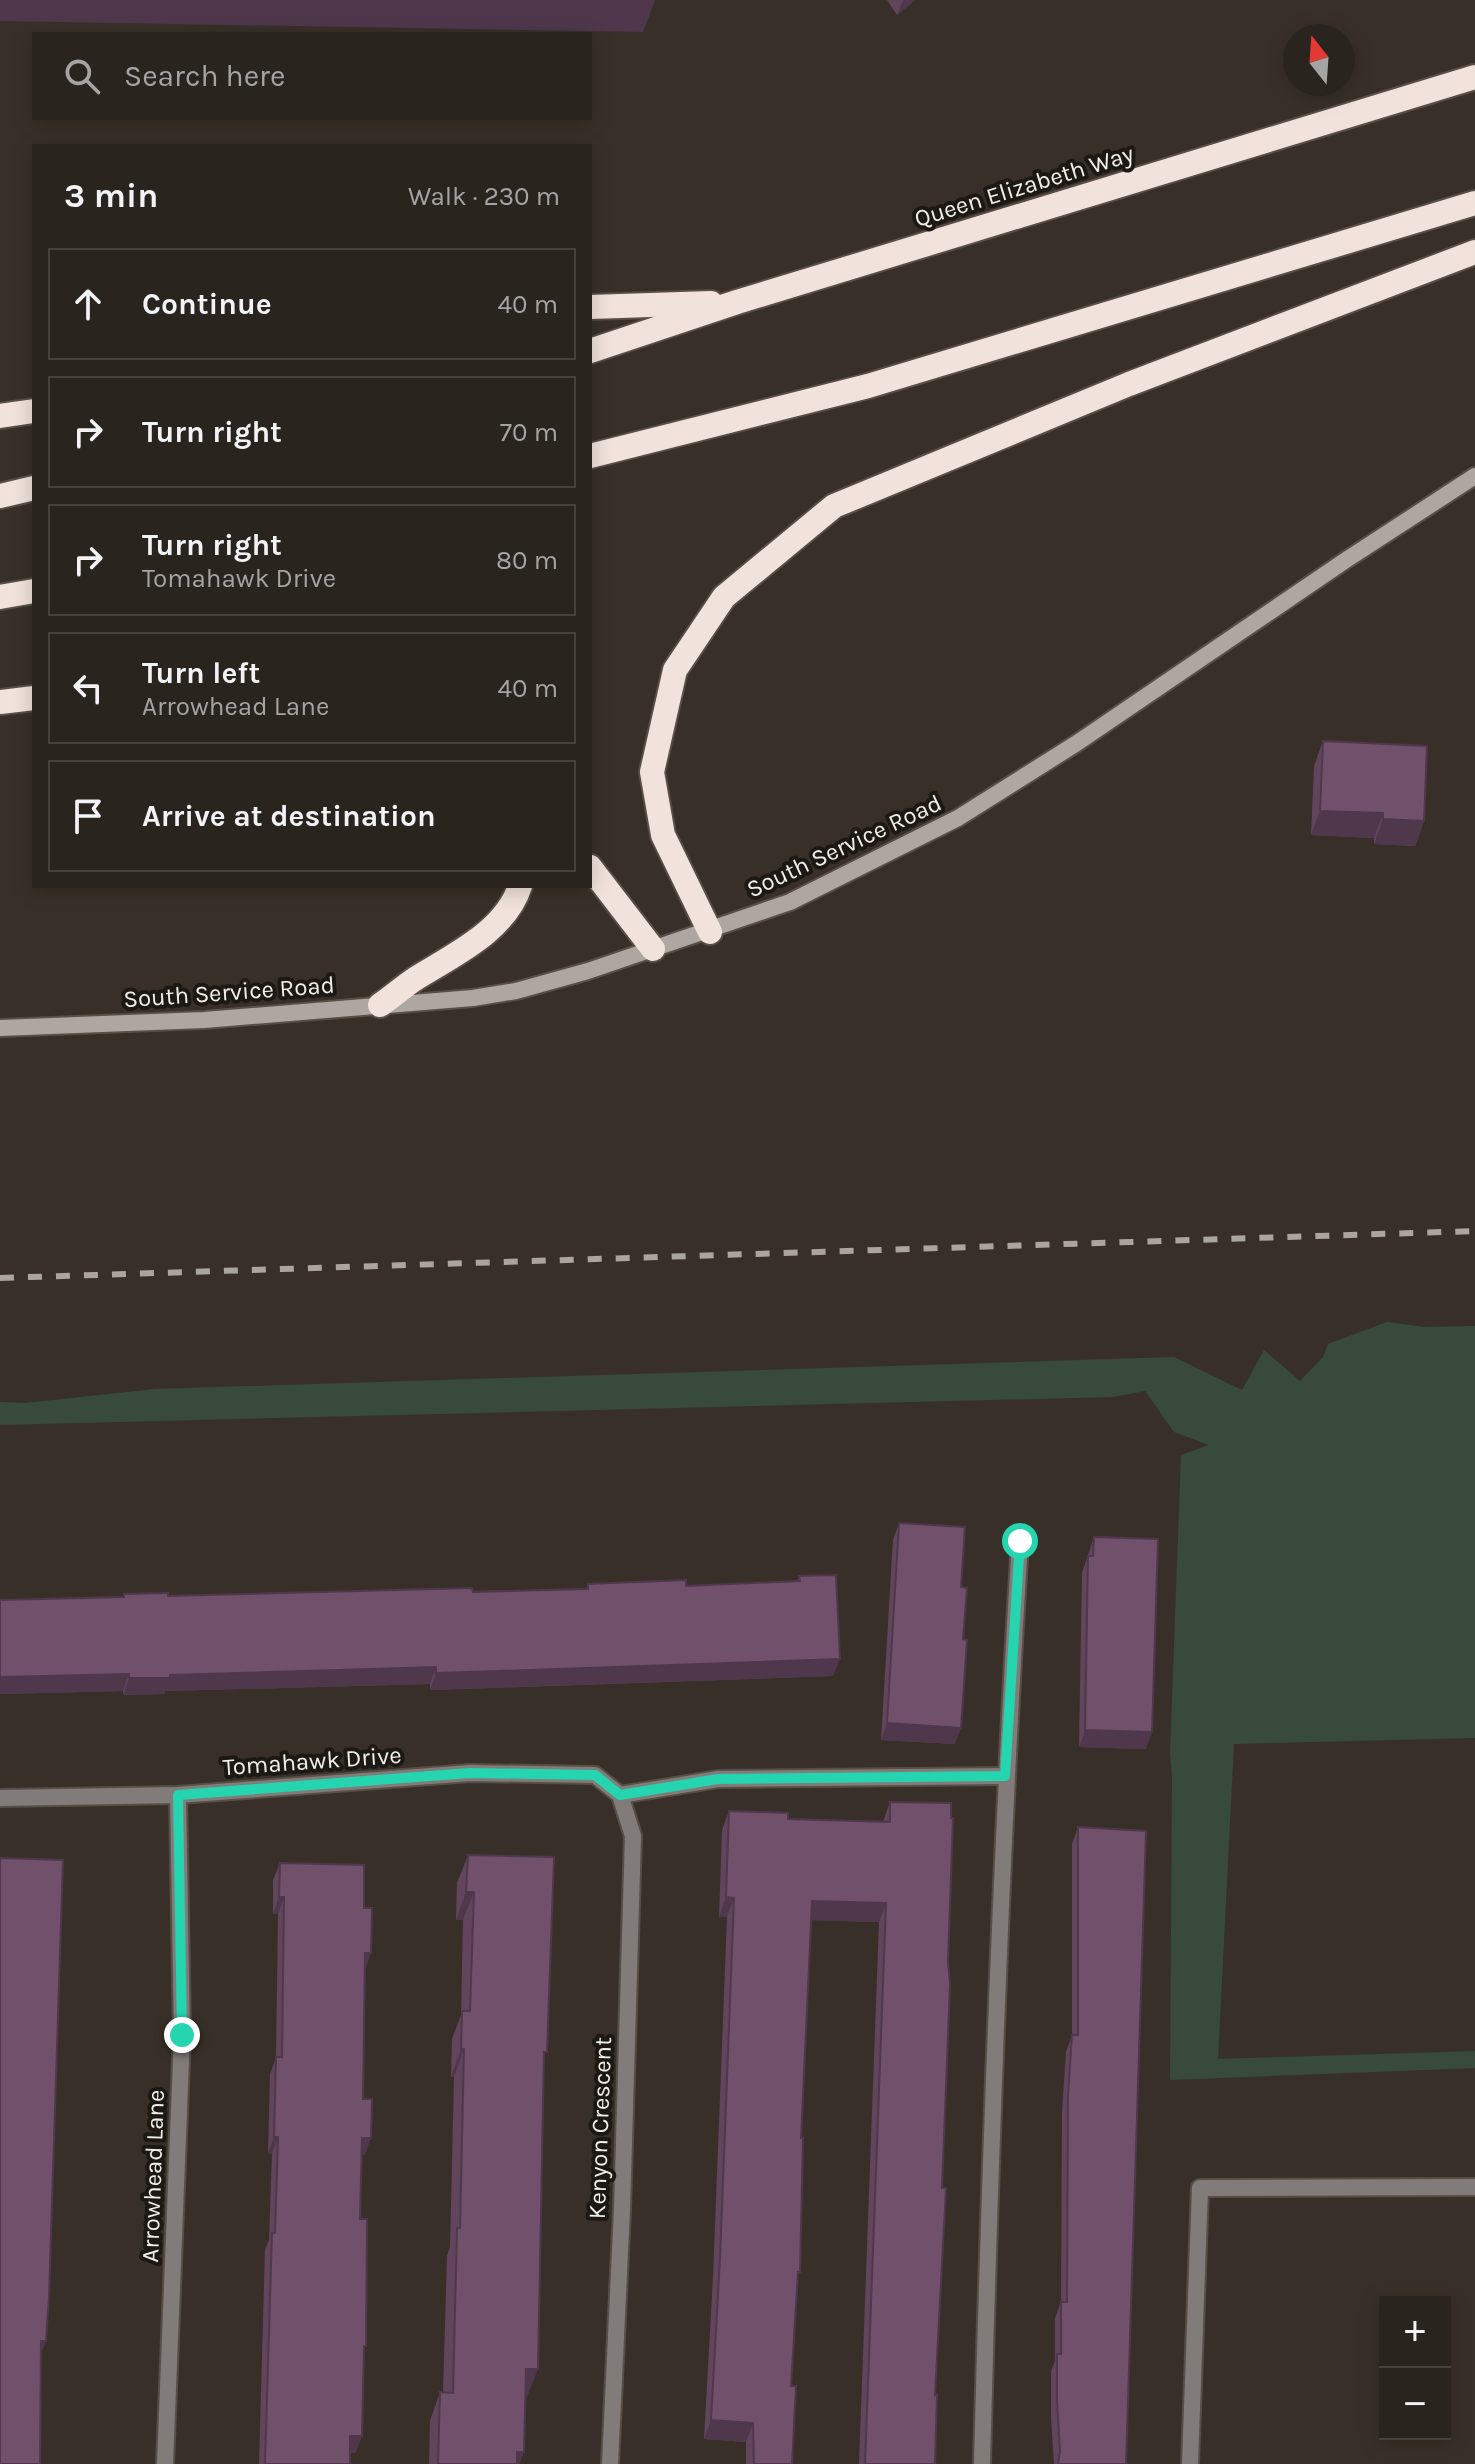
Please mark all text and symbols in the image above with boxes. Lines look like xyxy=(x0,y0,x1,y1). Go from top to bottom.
north arrow xyxy=(1283,24,1355,96)
search box xyxy=(32,32,592,120)
icon: search xyxy=(60,54,104,98)
text: Search here xyxy=(124,58,285,94)
street label: Queen Elizabeth Way xyxy=(911,139,1137,233)
text: 3 min xyxy=(64,176,158,216)
text: Walk · 230 m xyxy=(408,181,560,212)
icon: ahead xyxy=(66,282,110,326)
text: Continue xyxy=(142,286,272,322)
text: 40 m xyxy=(498,289,558,320)
icon: right xyxy=(66,410,110,454)
text: Turn right xyxy=(142,414,282,450)
text: 70 m xyxy=(500,417,558,448)
text: Turn right xyxy=(142,527,282,563)
icon: right xyxy=(66,538,110,582)
text: 80 m xyxy=(496,545,558,576)
text: Tomahawk Drive xyxy=(142,563,336,594)
text: Turn left xyxy=(142,655,260,691)
icon: left xyxy=(66,666,110,710)
text: 40 m xyxy=(498,673,558,704)
text: Arrowhead Lane xyxy=(142,691,329,722)
street label: South Service Road xyxy=(742,789,946,903)
icon: arrive xyxy=(66,794,110,838)
text: Arrive at destination xyxy=(142,798,436,834)
street label: South Service Road xyxy=(122,971,336,1013)
route start xyxy=(1002,1523,1038,1559)
street label: Tomahawk Drive xyxy=(222,1741,402,1781)
route end xyxy=(164,2017,200,2053)
street label: Kenyon Crescent xyxy=(583,2036,617,2220)
street label: Arrowhead Lane xyxy=(136,2089,170,2263)
map controls xyxy=(1379,2296,1451,2440)
button: + xyxy=(1379,2296,1451,2368)
button: − xyxy=(1379,2368,1451,2440)

